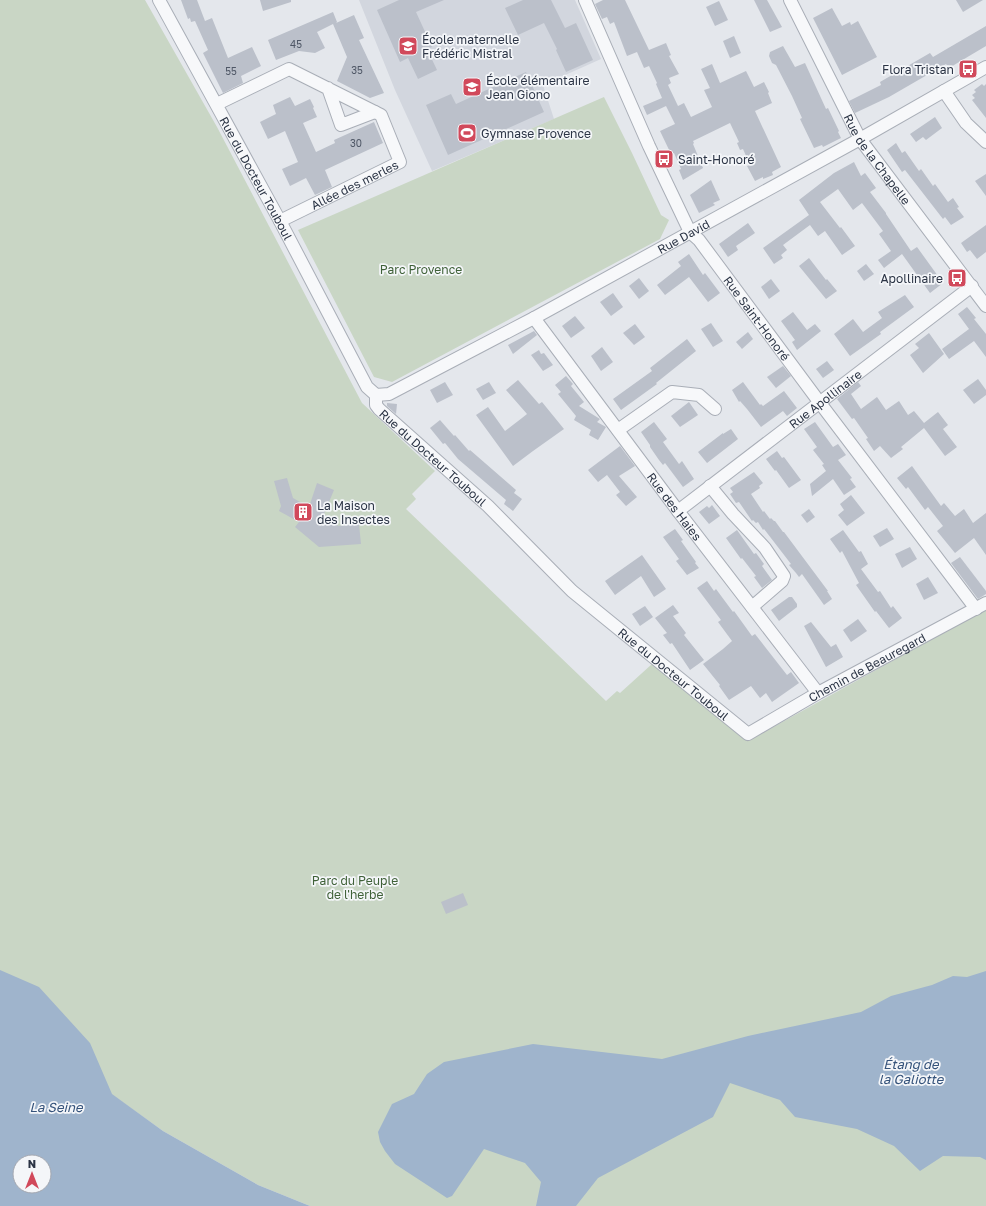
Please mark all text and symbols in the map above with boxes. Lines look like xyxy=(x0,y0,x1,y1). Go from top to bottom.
place label: École maternelle Frédéric Mistral xyxy=(422,32,519,61)
school or university icon: École maternelle Frédéric Mistral xyxy=(397,35,419,57)
house number: 45 xyxy=(290,38,302,50)
bus stop icon: Flora Tristan xyxy=(957,58,979,80)
place label: Flora Tristan xyxy=(882,62,954,77)
house number: 35 xyxy=(351,64,363,76)
house number: 55 xyxy=(225,65,237,77)
place label: École élémentaire Jean Giono xyxy=(486,73,589,102)
school or university icon: École élémentaire Jean Giono xyxy=(461,76,483,98)
street label: Rue de la Chapelle xyxy=(841,111,914,207)
street label: Rue du Docteur Touboul xyxy=(217,114,296,243)
sports icon: Gymnase Provence xyxy=(456,122,478,144)
place label: Gymnase Provence xyxy=(481,126,591,141)
house number: 30 xyxy=(350,137,362,149)
bus stop icon: Saint-Honoré xyxy=(653,148,675,170)
place label: Saint-Honoré xyxy=(678,152,755,167)
street label: Allée des merles xyxy=(308,157,401,212)
street label: Rue David xyxy=(654,216,712,256)
park label: Parc Provence xyxy=(380,262,462,277)
bus stop icon: Apollinaire xyxy=(946,267,968,289)
place label: Apollinaire xyxy=(881,271,943,286)
street label: Rue Saint-Honoré xyxy=(721,273,793,363)
street label: Rue Apollinaire xyxy=(786,366,864,431)
street label: Rue du Docteur Touboul xyxy=(377,406,490,509)
street label: Rue des Haies xyxy=(644,469,705,543)
place label: La Maison des Insectes xyxy=(317,498,390,527)
building icon: La Maison des Insectes xyxy=(292,501,314,523)
street label: Rue du Docteur Touboul xyxy=(615,624,732,723)
street label: Chemin de Beauregard xyxy=(805,629,928,705)
park label: Parc du Peuple de l'herbe xyxy=(312,873,398,902)
water label: Étang de la Galiotte xyxy=(879,1056,945,1087)
water label: La Seine xyxy=(29,1099,84,1115)
north arrow xyxy=(12,1154,52,1194)
text: N xyxy=(28,1157,36,1170)

